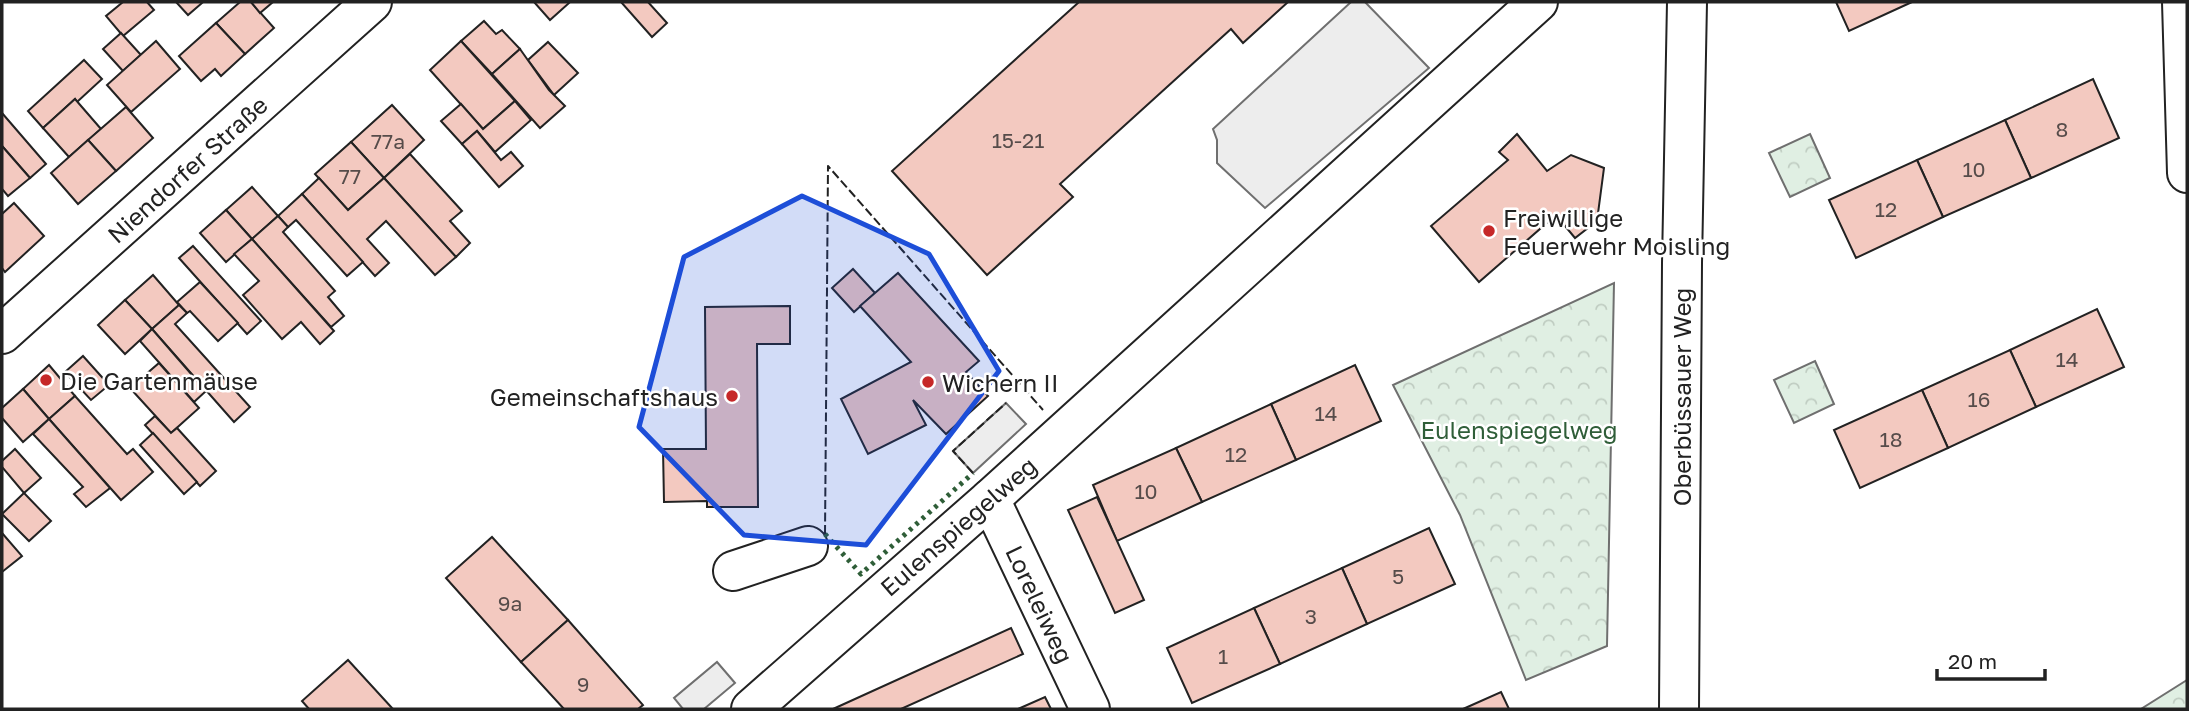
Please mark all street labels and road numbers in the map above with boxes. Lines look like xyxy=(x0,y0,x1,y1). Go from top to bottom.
street label: Niendorfer Straße xyxy=(101,90,273,248)
street label: Oberbüssauer Weg xyxy=(1667,288,1696,506)
street label: Eulenspiegelweg xyxy=(874,450,1042,602)
street label: Loreleiweg xyxy=(1000,541,1080,667)

